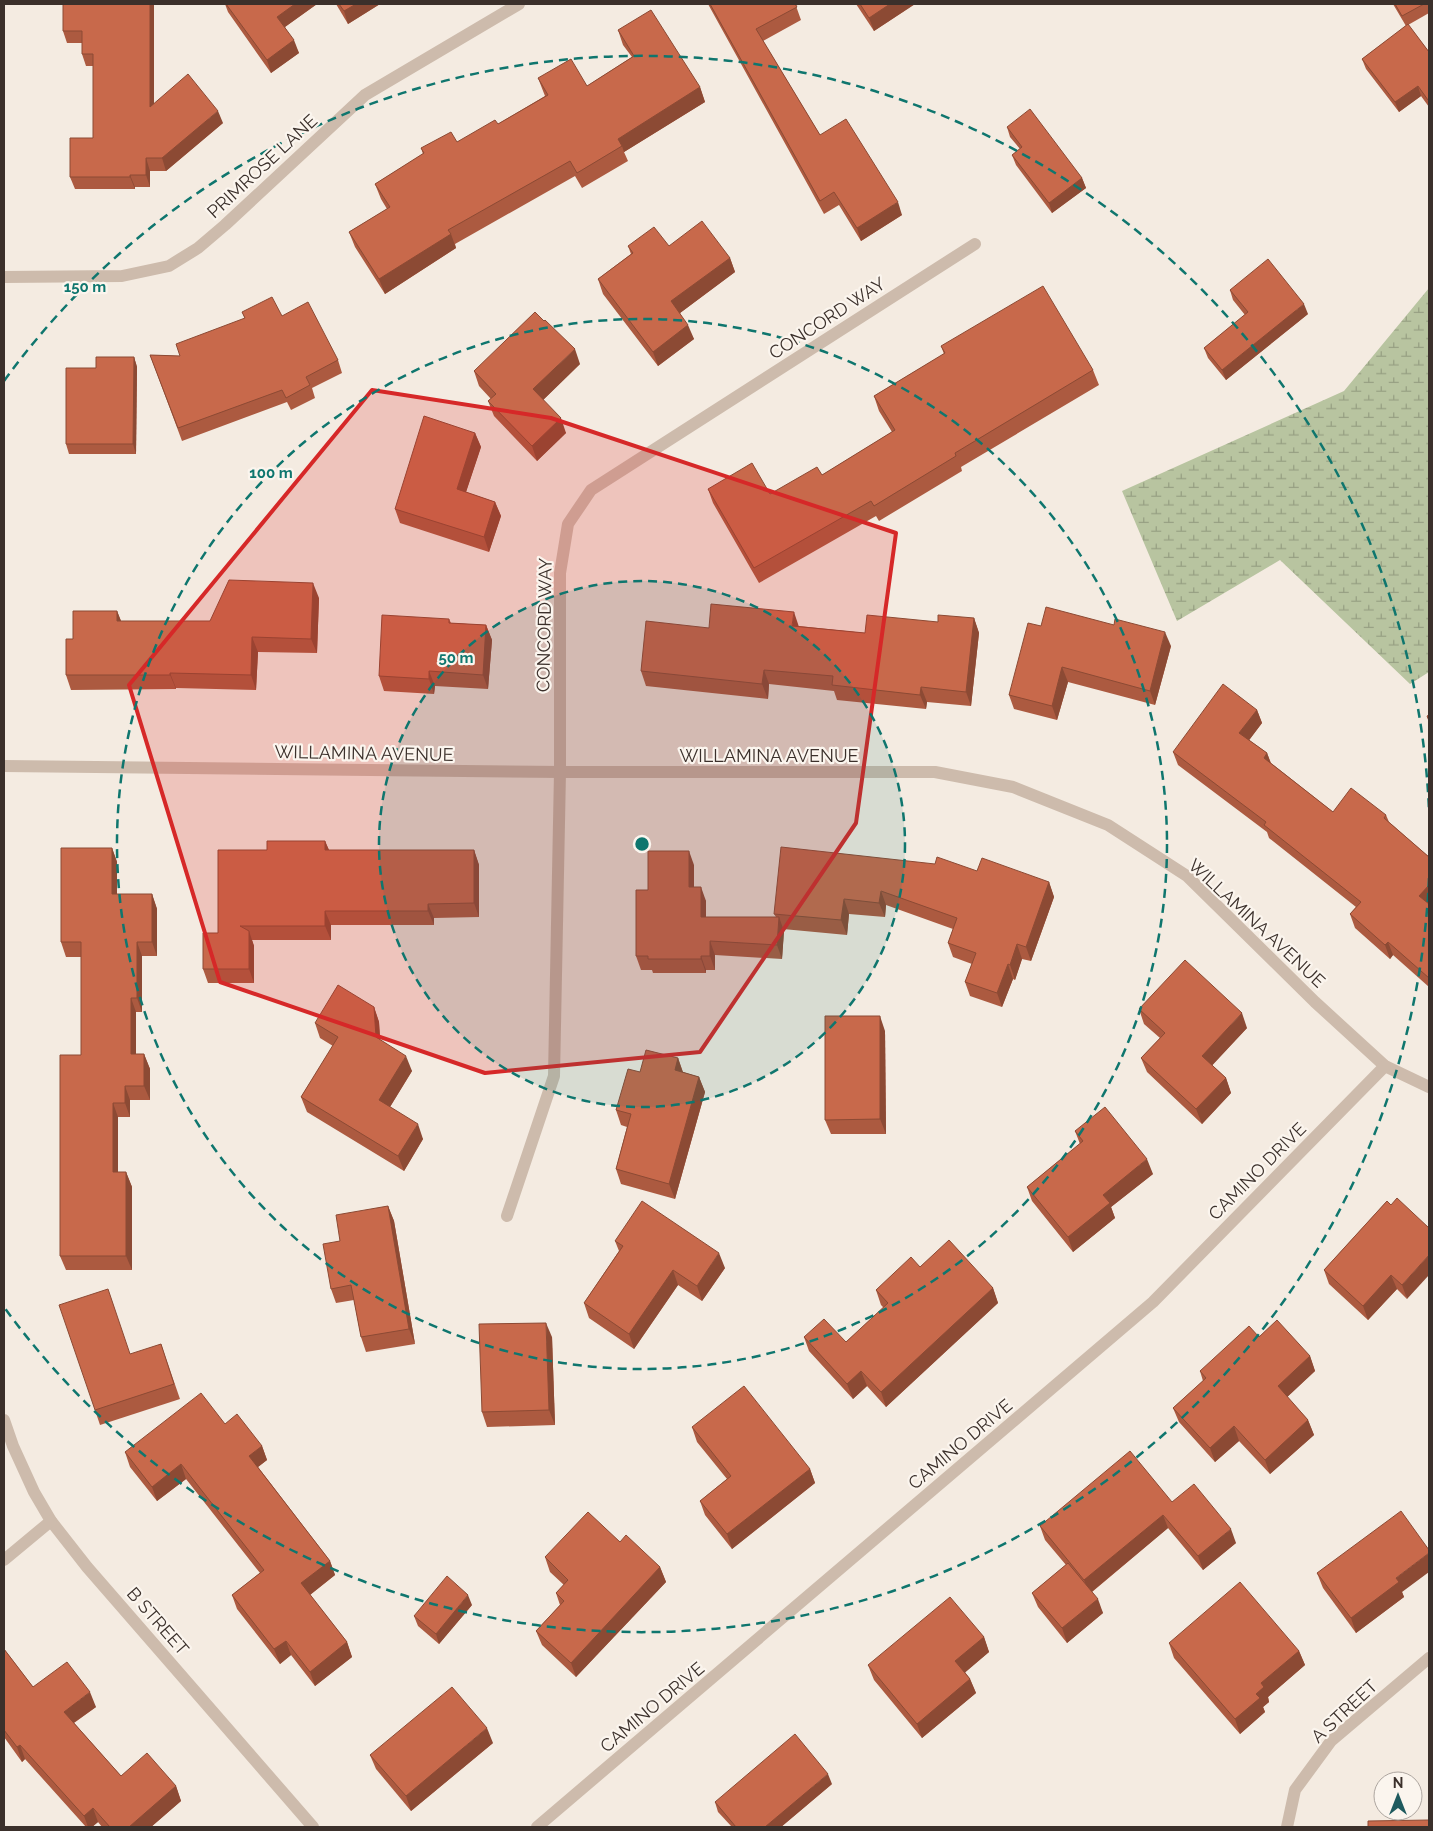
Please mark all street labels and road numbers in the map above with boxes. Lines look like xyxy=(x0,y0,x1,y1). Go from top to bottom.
street label: PRIMROSE LANE xyxy=(203,110,321,222)
street label: CONCORD WAY xyxy=(765,273,889,363)
street label: CONCORD WAY xyxy=(532,557,556,692)
street label: WILLAMINA AVENUE xyxy=(274,741,454,765)
street label: WILLAMINA AVENUE xyxy=(680,745,859,766)
street label: WILLAMINA AVENUE xyxy=(1184,854,1330,992)
street label: CAMINO DRIVE xyxy=(1204,1118,1310,1224)
street label: CAMINO DRIVE xyxy=(904,1395,1016,1493)
street label: B STREET xyxy=(123,1583,193,1659)
street label: CAMINO DRIVE xyxy=(596,1658,708,1756)
street label: A STREET xyxy=(1307,1675,1381,1747)

